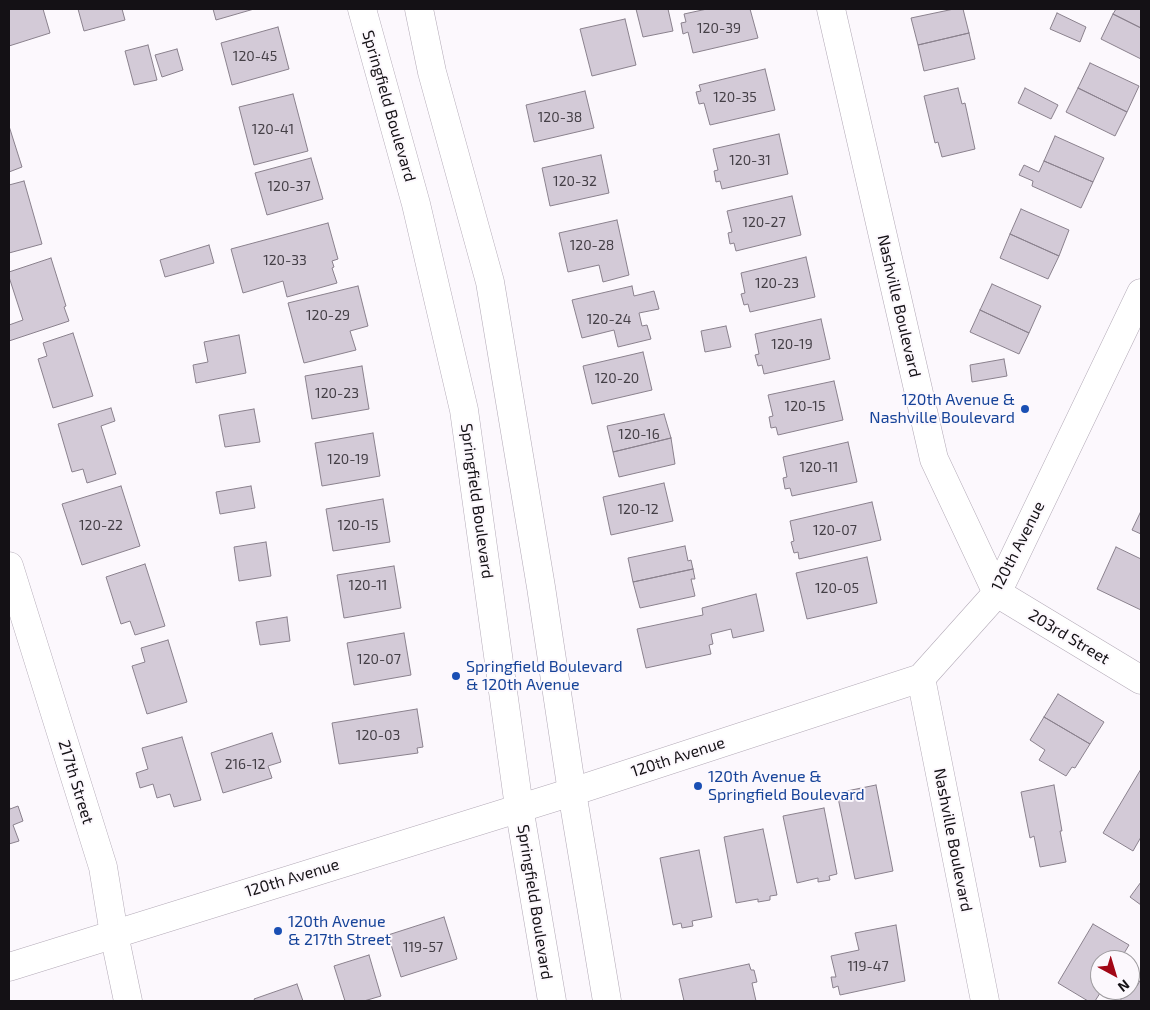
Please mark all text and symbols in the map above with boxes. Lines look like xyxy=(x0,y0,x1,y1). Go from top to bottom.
house number: 120-39 xyxy=(697,20,741,36)
street label: Springfield Boulevard xyxy=(358,28,420,184)
house number: 120-45 xyxy=(233,48,277,64)
house number: 120-35 xyxy=(713,89,757,105)
house number: 120-38 xyxy=(538,109,582,125)
house number: 120-41 xyxy=(252,121,294,137)
house number: 120-31 xyxy=(729,152,771,168)
house number: 120-32 xyxy=(553,173,597,189)
house number: 120-37 xyxy=(267,178,311,194)
house number: 120-27 xyxy=(742,214,786,230)
street label: Nashville Boulevard xyxy=(873,233,925,379)
house number: 120-28 xyxy=(570,237,614,253)
house number: 120-33 xyxy=(263,252,307,268)
house number: 120-23 xyxy=(755,275,799,291)
house number: 120-29 xyxy=(306,307,350,323)
house number: 120-24 xyxy=(587,311,631,327)
house number: 120-19 xyxy=(771,336,813,352)
house number: 120-20 xyxy=(595,370,639,386)
house number: 120-23 xyxy=(315,385,359,401)
place label: 120th Avenue & Nashville Boulevard xyxy=(869,390,1015,428)
house number: 120-15 xyxy=(785,398,825,414)
marker: 120th Avenue & Nashville Boulevard xyxy=(1019,403,1031,415)
street label: Springfield Boulevard xyxy=(457,422,497,580)
house number: 120-16 xyxy=(618,426,660,442)
house number: 120-19 xyxy=(327,451,369,467)
house number: 120-11 xyxy=(800,459,838,475)
street label: 120th Avenue xyxy=(987,498,1049,594)
house number: 120-12 xyxy=(617,501,659,517)
house number: 120-22 xyxy=(79,517,123,533)
house number: 120-15 xyxy=(338,517,378,533)
house number: 120-07 xyxy=(813,522,857,538)
house number: 120-11 xyxy=(349,577,387,593)
house number: 120-05 xyxy=(815,580,859,596)
street label: 203rd Street xyxy=(1025,605,1113,669)
house number: 120-07 xyxy=(357,651,401,667)
place label: Springfield Boulevard & 120th Avenue xyxy=(466,657,623,695)
marker: Springfield Boulevard & 120th Avenue xyxy=(450,670,462,682)
house number: 120-03 xyxy=(356,727,400,743)
street label: 120th Avenue xyxy=(629,733,727,781)
street label: 217th Street xyxy=(54,738,98,826)
house number: 216-12 xyxy=(225,756,265,772)
place label: 120th Avenue & Springfield Boulevard xyxy=(708,767,865,805)
street label: Nashville Boulevard xyxy=(930,767,976,913)
marker: 120th Avenue & Springfield Boulevard xyxy=(692,780,704,792)
street label: Springfield Boulevard xyxy=(513,823,557,981)
street label: 120th Avenue xyxy=(243,855,341,901)
place label: 120th Avenue & 217th Street xyxy=(288,912,391,950)
marker: 120th Avenue & 217th Street xyxy=(272,925,284,937)
house number: 119-57 xyxy=(403,939,443,955)
north arrow xyxy=(1090,950,1140,1000)
house number: 119-47 xyxy=(847,958,889,974)
text: N xyxy=(1115,976,1133,996)

